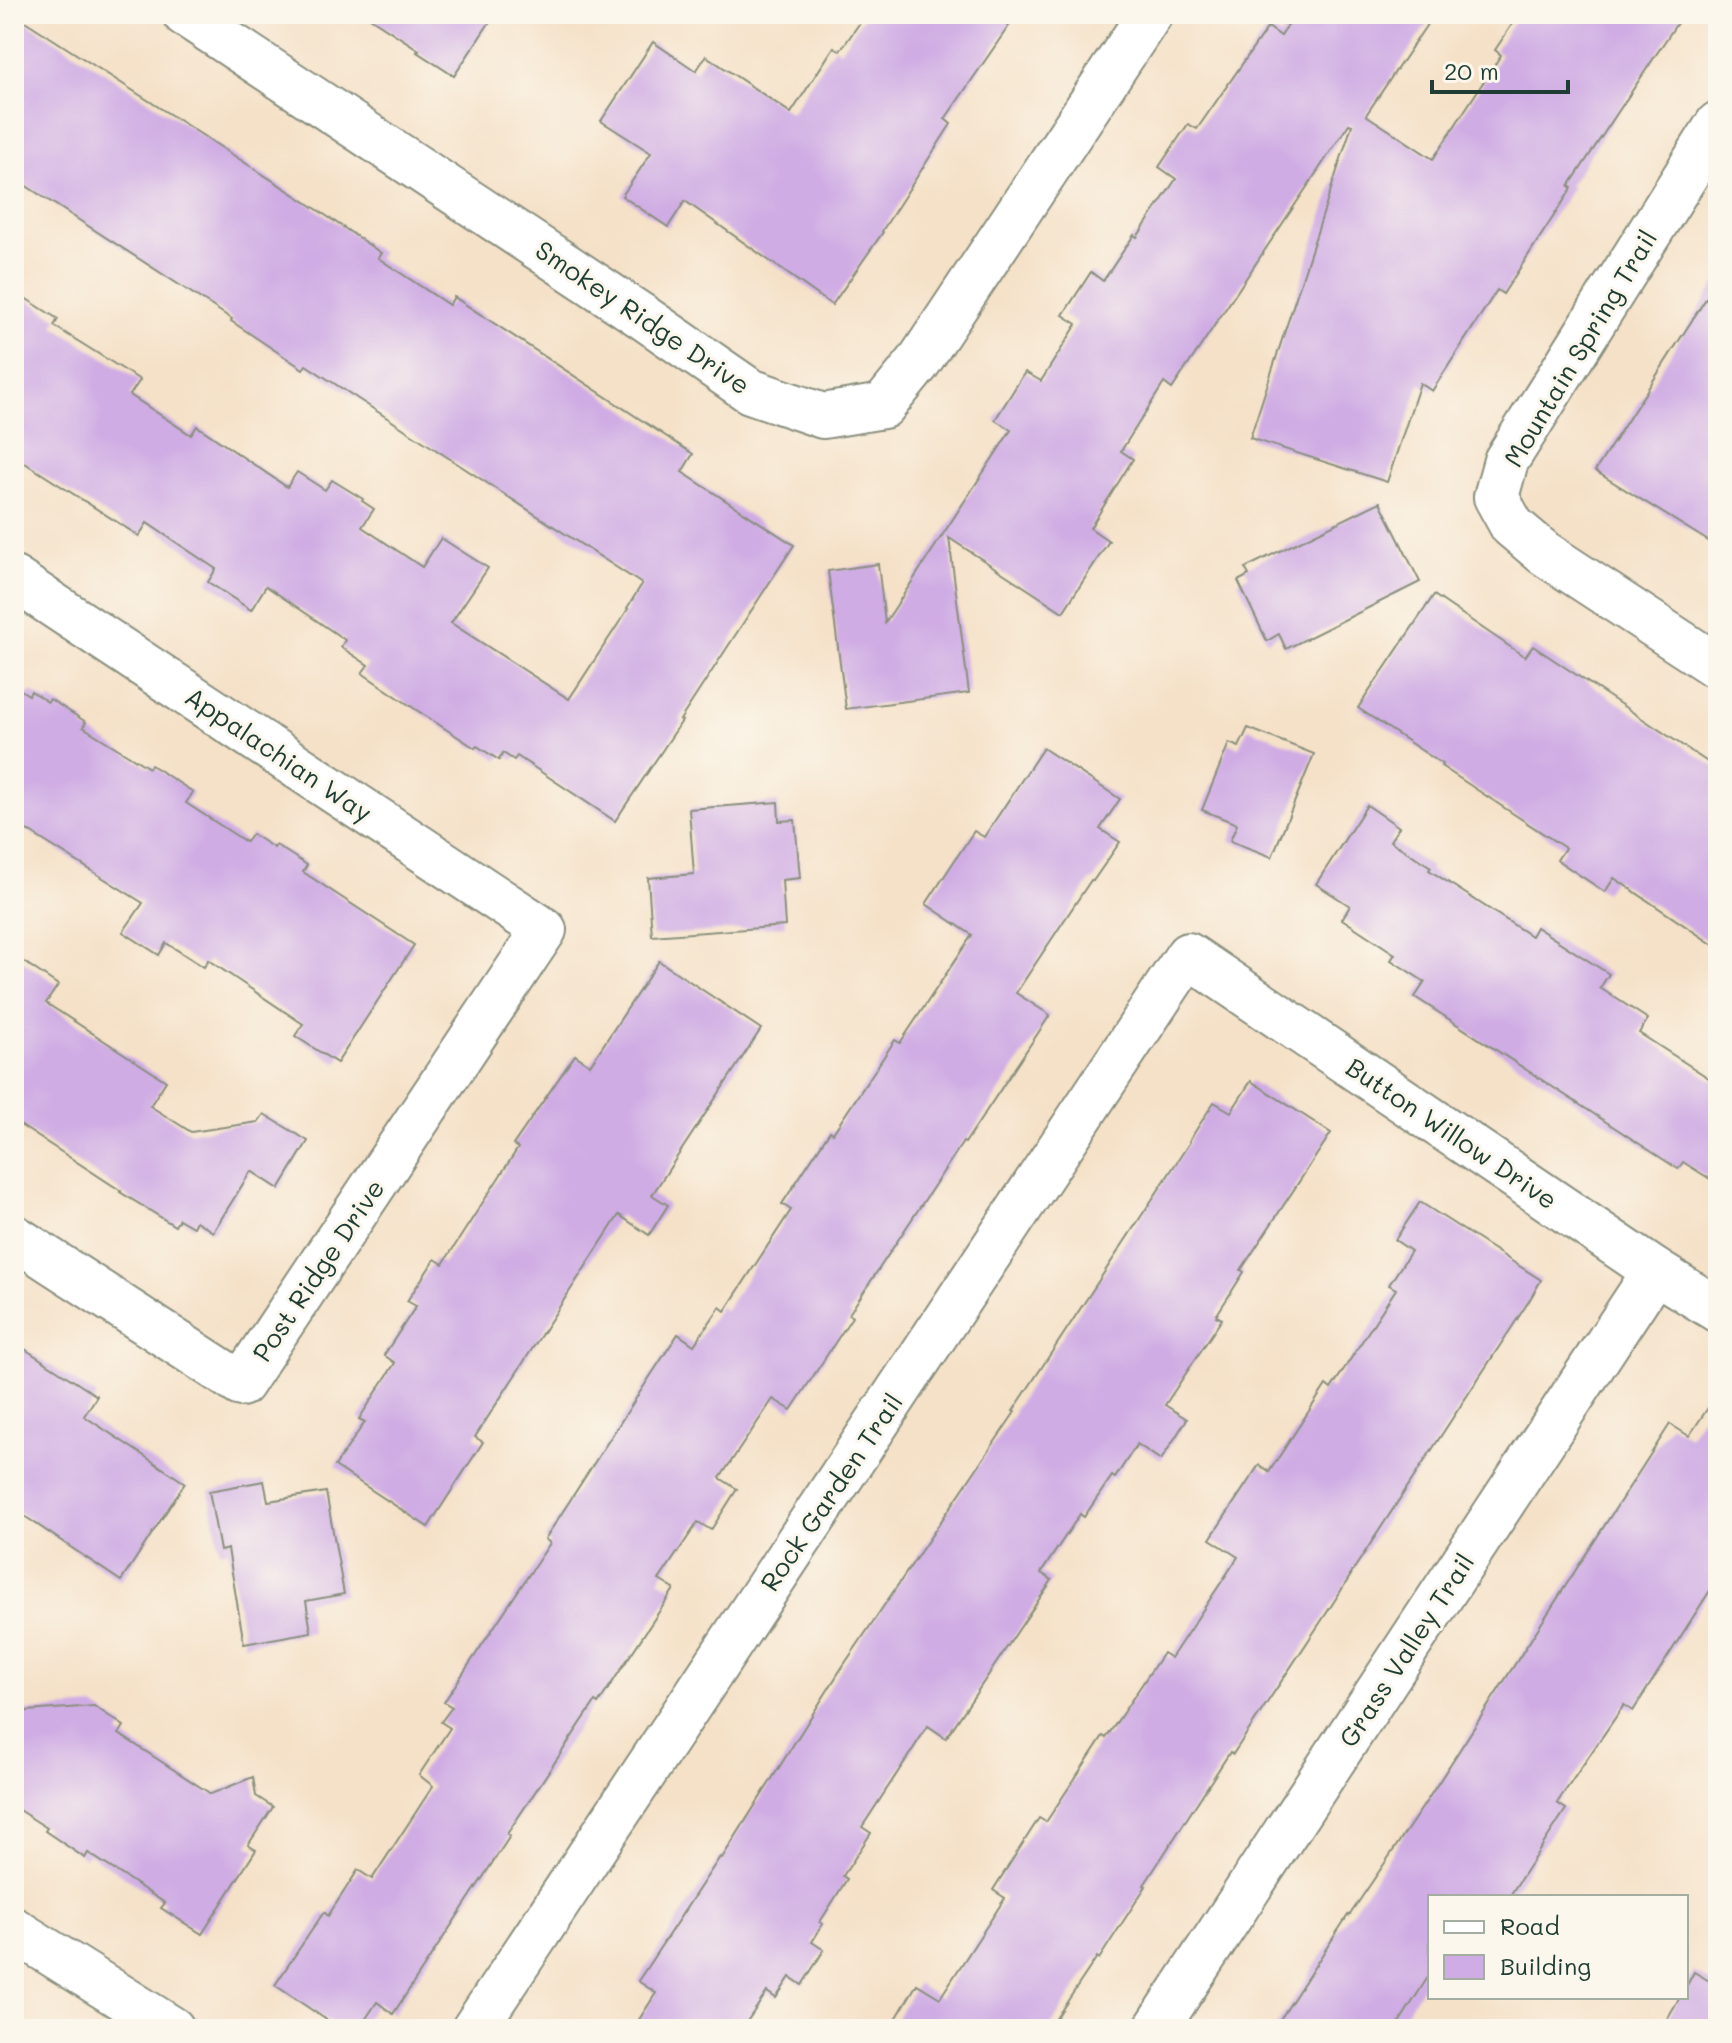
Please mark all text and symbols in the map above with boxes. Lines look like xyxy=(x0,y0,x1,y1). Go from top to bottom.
scale bar xyxy=(1432,44,1568,94)
text: 20 m xyxy=(1444,55,1499,86)
street label: Mountain Spring Trail xyxy=(1496,223,1664,473)
street label: Smokey Ridge Drive xyxy=(529,232,757,402)
street label: Appalachian Way xyxy=(179,679,379,829)
street label: Button Willow Drive xyxy=(1340,1050,1564,1216)
street label: Post Ridge Drive xyxy=(244,1172,392,1368)
street label: Rock Garden Trail xyxy=(752,1387,910,1597)
street label: Grass Valley Trail xyxy=(1331,1547,1481,1753)
legend xyxy=(1428,1895,1688,1999)
text: Road xyxy=(1500,1910,1560,1941)
text: Building xyxy=(1500,1950,1591,1981)

